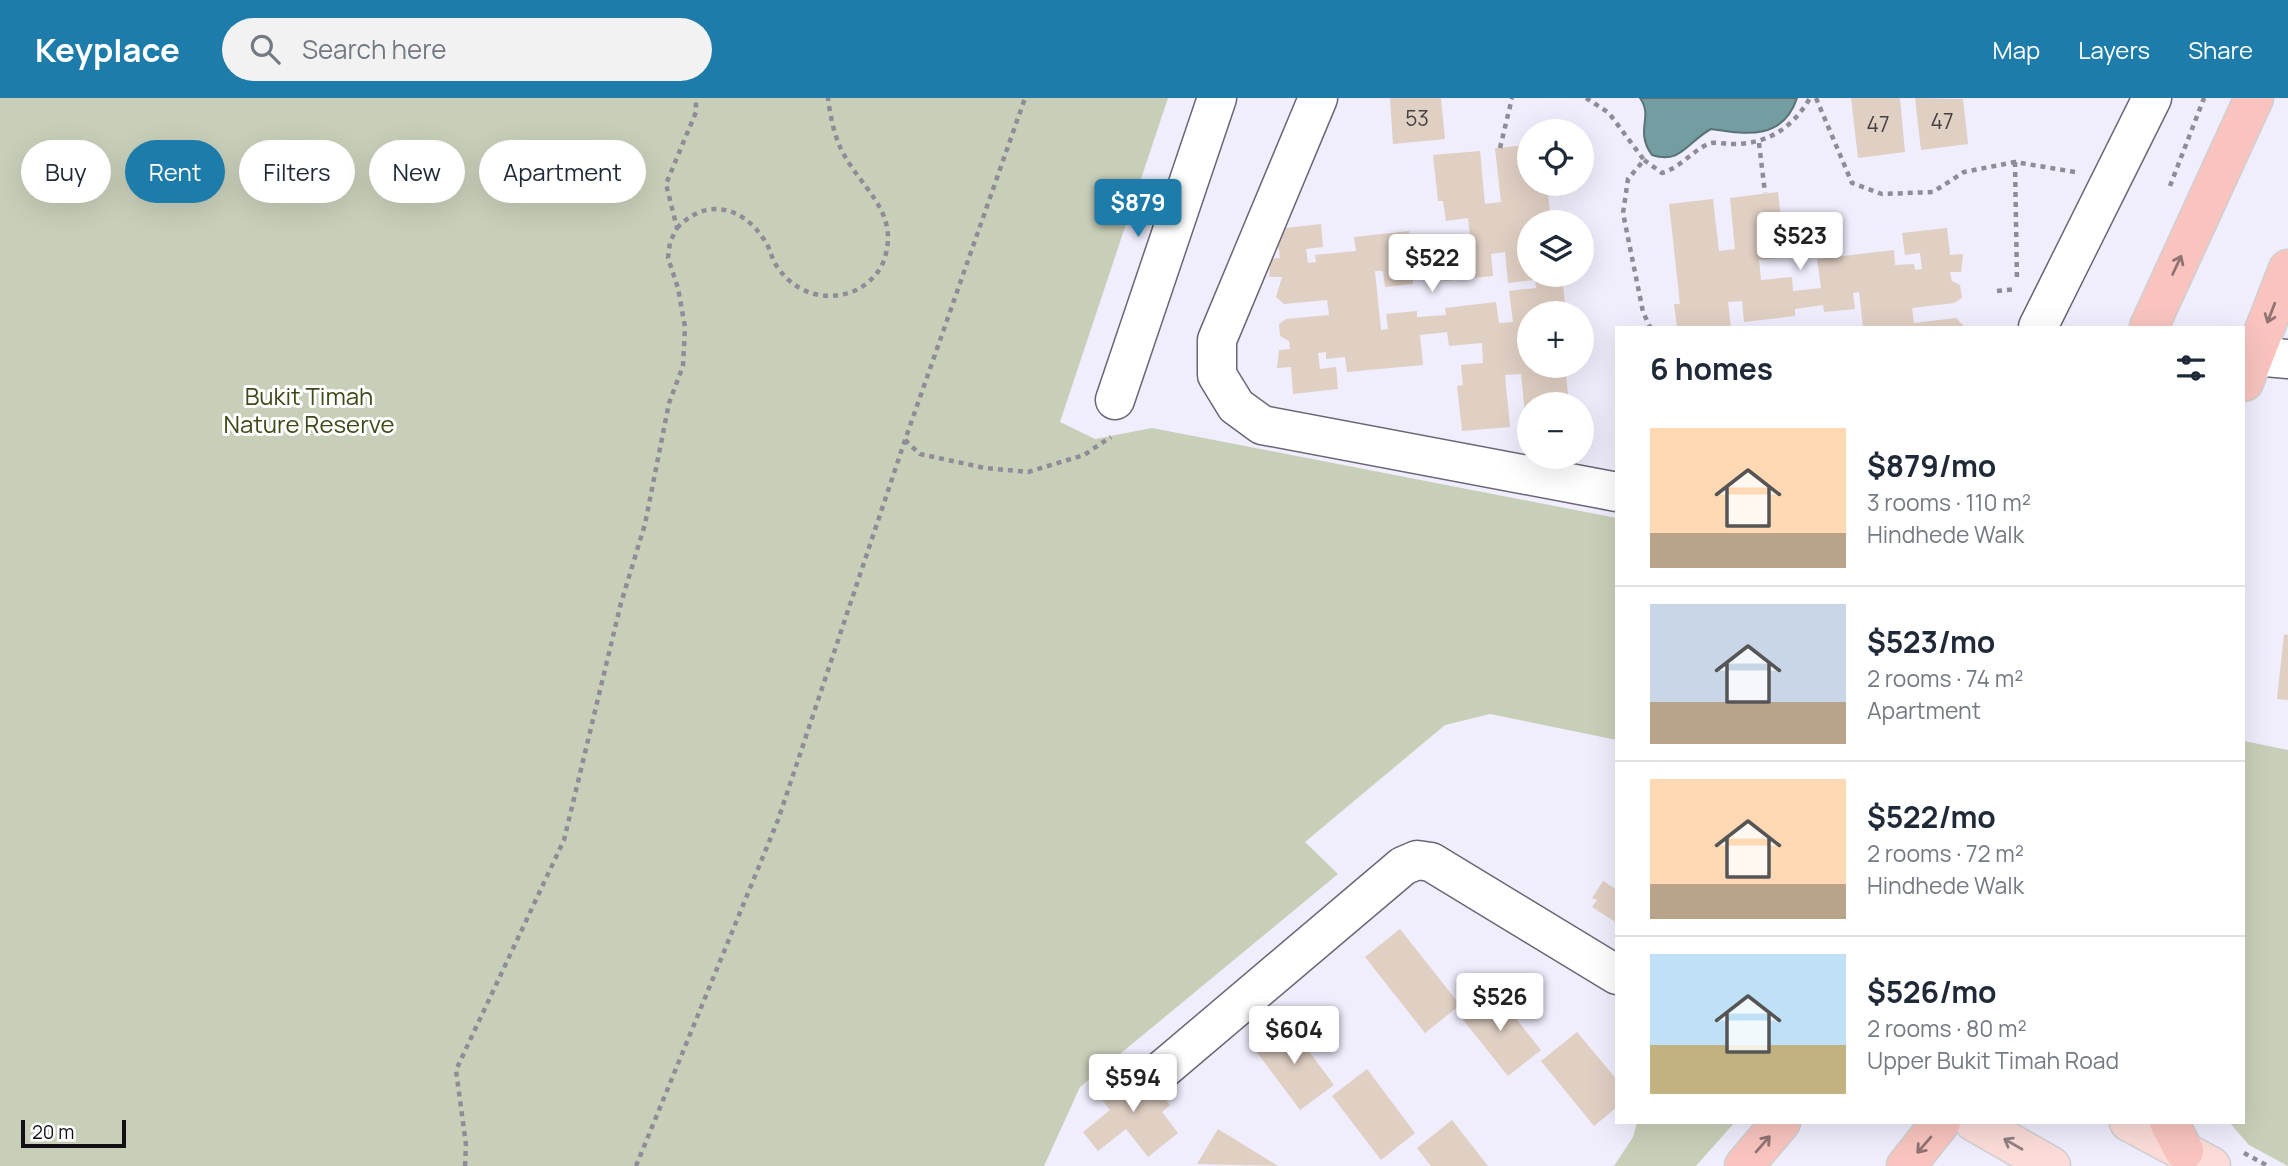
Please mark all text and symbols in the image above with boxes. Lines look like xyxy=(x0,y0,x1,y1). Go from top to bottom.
search box xyxy=(222,18,712,81)
text: Keyplace xyxy=(35,27,180,72)
icon: search xyxy=(246,30,284,68)
text: Search here xyxy=(302,31,447,67)
text: Map xyxy=(1993,33,2040,66)
text: Layers xyxy=(2078,33,2150,66)
text: Share xyxy=(2188,33,2253,66)
house number: 53 xyxy=(1405,104,1429,132)
house number: 47 xyxy=(1931,107,1953,135)
house number: 47 xyxy=(1867,110,1889,138)
map controls xyxy=(1517,119,1594,469)
button: locate xyxy=(1517,119,1594,196)
chip: Buy xyxy=(21,140,111,203)
chip: Rent xyxy=(125,140,225,203)
chip: Filters xyxy=(239,140,355,203)
chip: New xyxy=(369,140,465,203)
chip: Apartment xyxy=(479,140,646,203)
pin: $879 xyxy=(1097,180,1179,239)
text: $879 xyxy=(1110,186,1166,218)
button: layers xyxy=(1517,210,1594,287)
pin: $523 xyxy=(1759,212,1841,272)
text: $523 xyxy=(1773,219,1827,251)
pin: $522 xyxy=(1391,234,1473,294)
text: $522 xyxy=(1405,241,1459,273)
one-way arrow xyxy=(2171,255,2184,276)
button: + xyxy=(1517,301,1594,378)
one-way arrow xyxy=(2264,301,2276,323)
text: 6 homes xyxy=(1650,348,1773,389)
icon: filters xyxy=(2172,349,2210,387)
park label: Bukit Timah Nature Reserve xyxy=(223,379,395,440)
button: − xyxy=(1517,392,1594,469)
text: $879/mo xyxy=(1867,445,1996,486)
icon: home xyxy=(1706,456,1790,540)
text: 3 rooms · 110 m² xyxy=(1867,486,2031,518)
text: Hindhede Walk xyxy=(1867,518,2024,550)
text: $523/mo xyxy=(1867,621,1995,662)
icon: home xyxy=(1706,632,1790,716)
text: 2 rooms · 74 m² xyxy=(1867,662,2023,694)
text: Apartment xyxy=(1867,694,1981,726)
text: $522/mo xyxy=(1867,796,1996,837)
icon: home xyxy=(1706,807,1790,891)
text: 2 rooms · 72 m² xyxy=(1867,837,2024,869)
text: Hindhede Walk xyxy=(1867,869,2024,901)
text: $526/mo xyxy=(1867,971,1997,1012)
pin: $526 xyxy=(1459,974,1541,1033)
text: $526 xyxy=(1472,980,1528,1012)
icon: home xyxy=(1706,982,1790,1066)
pin: $604 xyxy=(1253,1006,1335,1066)
text: 2 rooms · 80 m² xyxy=(1867,1012,2027,1044)
text: $604 xyxy=(1265,1013,1323,1045)
text: Upper Bukit Timah Road xyxy=(1867,1044,2119,1076)
pin: $594 xyxy=(1092,1054,1174,1114)
text: $594 xyxy=(1105,1061,1161,1093)
scale bar xyxy=(21,1117,126,1149)
text: 20 m xyxy=(32,1119,74,1145)
one-way arrow xyxy=(1916,1135,1932,1153)
one-way arrow xyxy=(1755,1136,1771,1154)
one-way arrow xyxy=(2003,1137,2023,1151)

